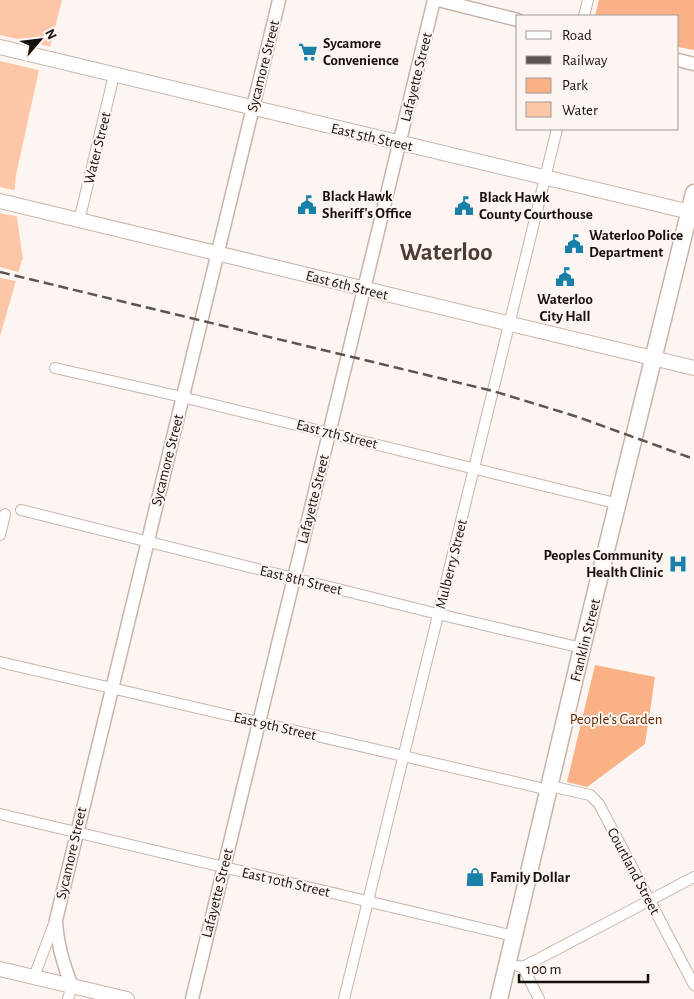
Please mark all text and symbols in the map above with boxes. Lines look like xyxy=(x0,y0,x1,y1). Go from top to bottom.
north arrow xyxy=(15,15,65,65)
legend xyxy=(516,15,679,130)
street label: Sycamore Street xyxy=(245,18,282,114)
text: N xyxy=(42,27,59,42)
text: Road xyxy=(562,28,592,43)
street label: Lafayette Street xyxy=(398,31,435,123)
place label: Sycamore Convenience xyxy=(323,36,399,68)
supermarket icon: Sycamore Convenience xyxy=(297,41,319,63)
text: Railway xyxy=(562,53,608,68)
text: Park xyxy=(562,78,588,93)
text: Water xyxy=(562,103,598,118)
street label: Water Street xyxy=(81,110,114,186)
street label: East 5th Street xyxy=(330,121,414,154)
place label: Black Hawk Sheriff's Office xyxy=(322,189,412,221)
place label: Black Hawk County Courthouse xyxy=(479,190,593,222)
public building icon: Black Hawk Sheriff's Office xyxy=(296,194,318,216)
public building icon: Black Hawk County Courthouse xyxy=(453,195,475,217)
place label: Waterloo Police Department xyxy=(589,228,683,260)
public building icon: Waterloo Police Department xyxy=(563,233,585,255)
district label: Waterloo xyxy=(399,240,493,265)
public building icon: Waterloo City Hall xyxy=(554,266,576,288)
street label: East 6th Street xyxy=(304,268,390,303)
place label: Waterloo City Hall xyxy=(537,292,593,324)
street label: Sycamore Street xyxy=(149,412,186,508)
street label: East 7th Street xyxy=(295,417,379,452)
street label: Lafayette Street xyxy=(295,453,332,545)
street label: Mulberry Street xyxy=(433,518,470,610)
place label: Peoples Community Health Clinic xyxy=(544,548,663,580)
hospital icon: Peoples Community Health Clinic xyxy=(667,553,689,575)
street label: East 8th Street xyxy=(258,563,344,598)
street label: Franklin Street xyxy=(568,597,603,683)
street label: East 9th Street xyxy=(232,710,318,743)
park label: People's Garden xyxy=(570,712,662,727)
street label: Sycamore Street xyxy=(54,805,89,901)
street label: Courtland Street xyxy=(604,825,663,917)
street label: Lafayette Street xyxy=(199,847,236,939)
street label: East 10th Street xyxy=(240,865,332,900)
shop icon: Family Dollar xyxy=(464,866,486,888)
place label: Family Dollar xyxy=(490,870,571,885)
scale bar xyxy=(519,952,648,984)
text: 100 m xyxy=(526,962,561,977)

